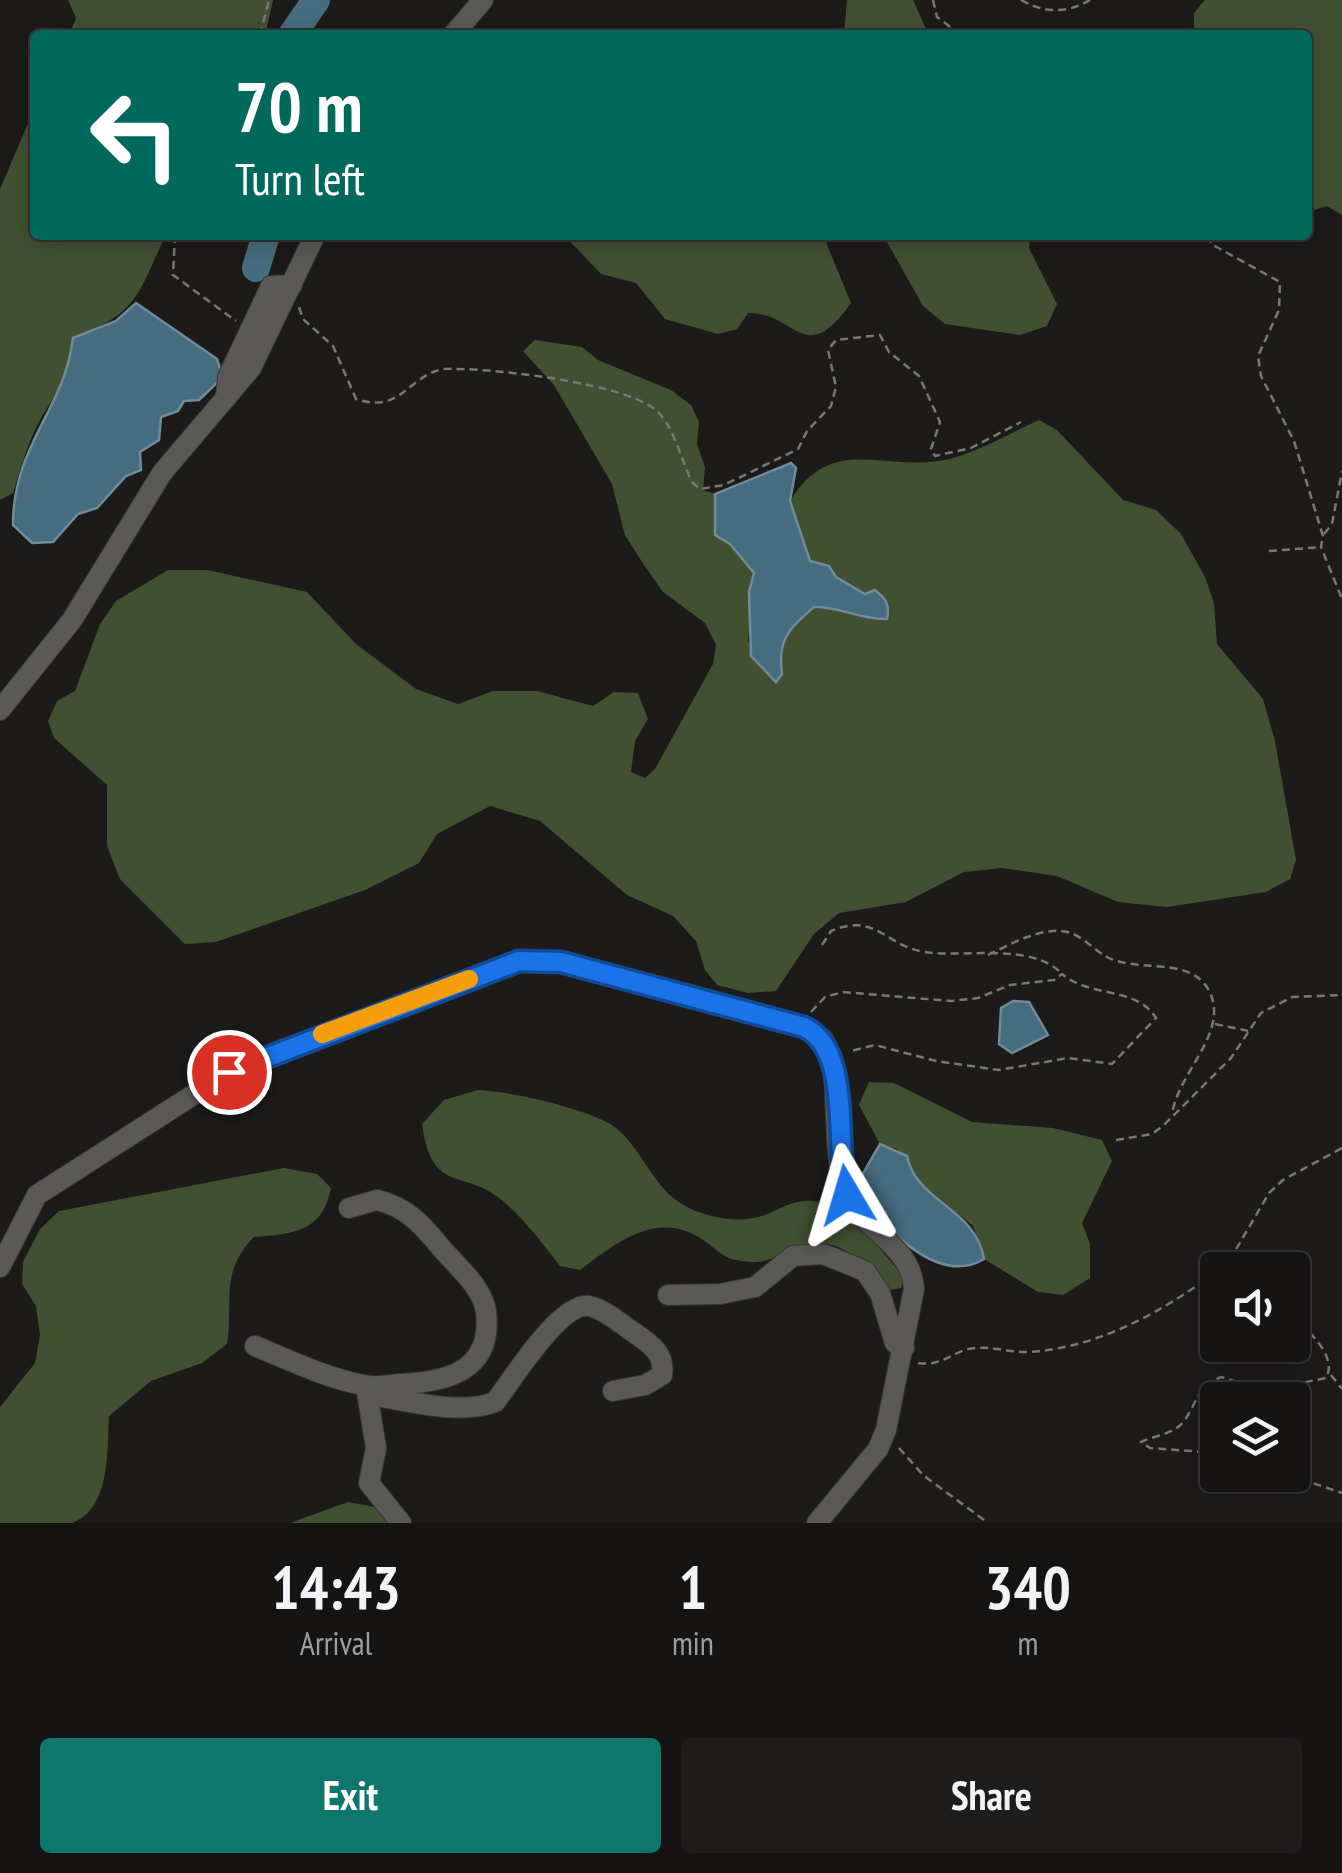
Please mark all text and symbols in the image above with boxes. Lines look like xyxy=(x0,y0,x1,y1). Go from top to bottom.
text: 70 m xyxy=(235,61,363,151)
icon: left xyxy=(70,70,200,200)
text: Turn left xyxy=(235,149,365,207)
pin xyxy=(187,1030,272,1115)
icon: arrive xyxy=(202,1045,257,1100)
position arrow xyxy=(795,1143,899,1247)
map controls xyxy=(1200,1252,1310,1492)
button: sound xyxy=(1200,1252,1310,1362)
button: layers xyxy=(1200,1382,1310,1492)
text: 14:43 xyxy=(271,1548,401,1626)
text: 1 xyxy=(679,1548,707,1626)
text: 340 xyxy=(985,1548,1071,1626)
text: Arrival xyxy=(300,1622,372,1664)
text: min xyxy=(672,1622,714,1664)
text: m xyxy=(1017,1622,1038,1664)
button: Exit xyxy=(40,1738,661,1853)
button: Share xyxy=(681,1738,1302,1853)

